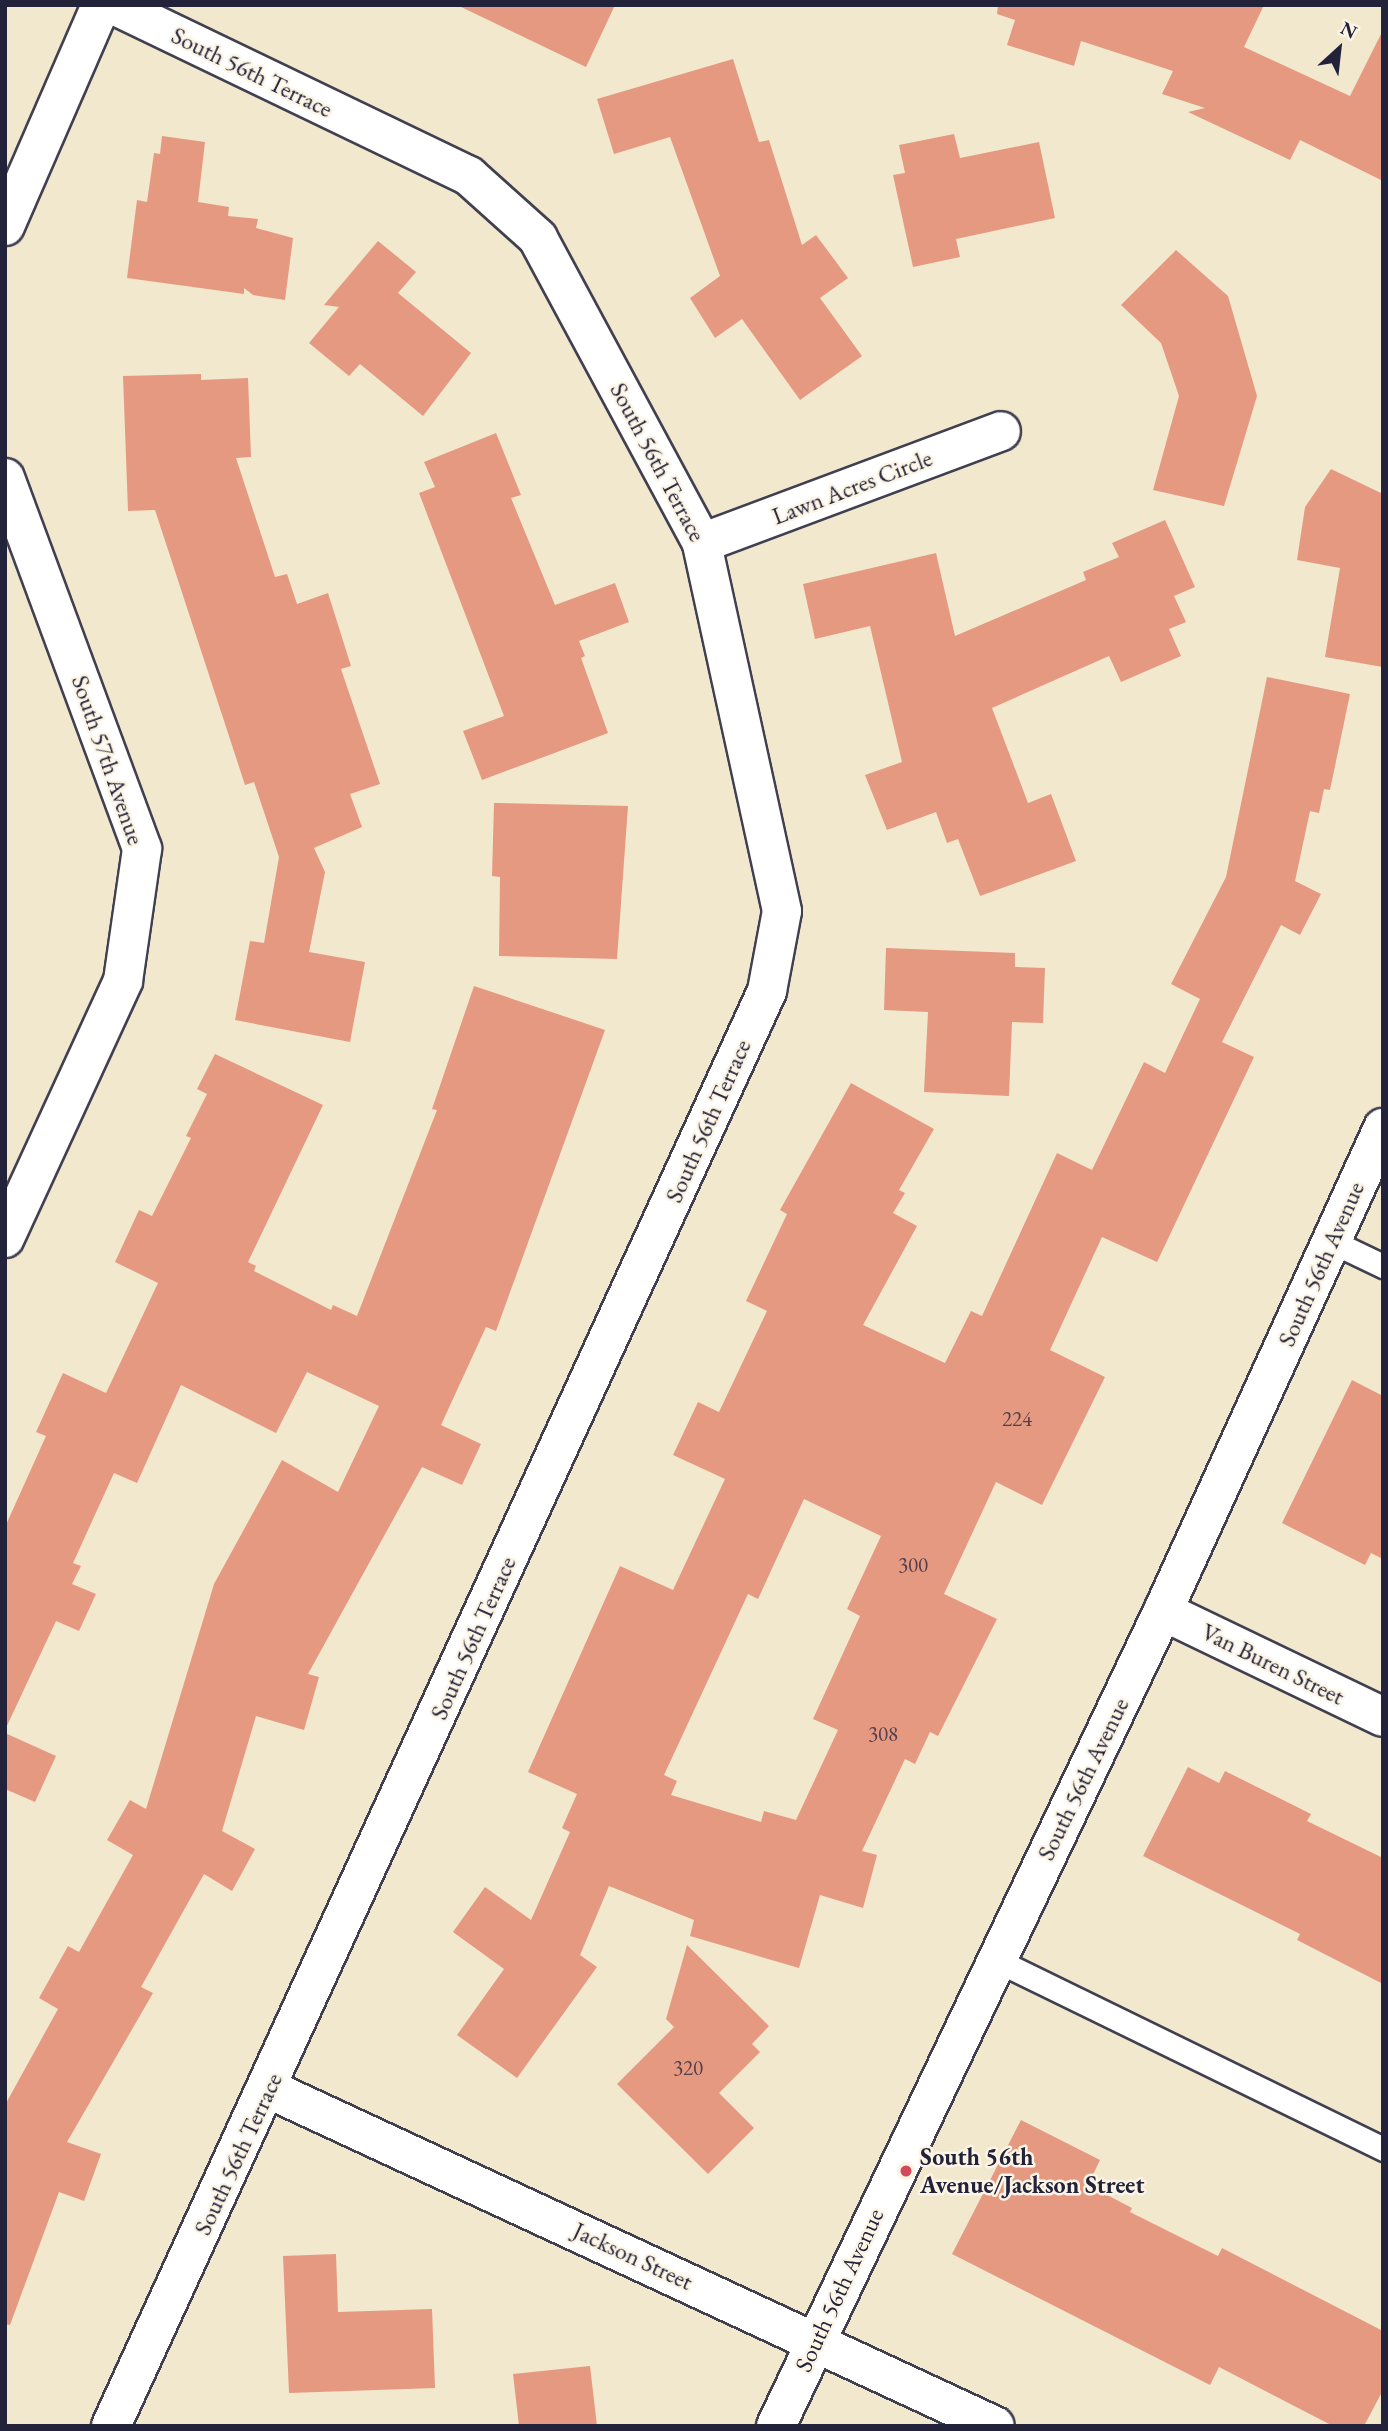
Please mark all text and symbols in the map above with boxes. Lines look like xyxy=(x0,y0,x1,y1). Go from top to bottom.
north arrow xyxy=(1304,14,1374,84)
text: N xyxy=(1336,15,1361,44)
street label: South 56th Terrace xyxy=(167,21,337,123)
street label: South 56th Terrace xyxy=(604,378,712,546)
street label: Lawn Acres Circle xyxy=(768,443,936,531)
street label: South 57th Avenue xyxy=(66,672,150,848)
street label: South 56th Terrace xyxy=(659,1035,757,1207)
street label: South 56th Avenue xyxy=(1272,1177,1370,1351)
house number: 224 xyxy=(1002,1406,1032,1432)
street label: South 56th Terrace xyxy=(424,1552,522,1724)
house number: 300 xyxy=(898,1552,928,1578)
street label: Van Buren Street xyxy=(1197,1617,1349,1711)
street label: South 56th Avenue xyxy=(1031,1693,1135,1865)
house number: 308 xyxy=(868,1721,898,1747)
house number: 320 xyxy=(673,2055,703,2081)
street label: South 56th Terrace xyxy=(188,2068,288,2240)
place label: South 56th Avenue/Jackson Street xyxy=(920,2143,1144,2199)
marker: South 56th Avenue/Jackson Street xyxy=(898,2163,914,2179)
street label: South 56th Avenue xyxy=(789,2204,889,2376)
street label: Jackson Street xyxy=(569,2216,697,2296)

